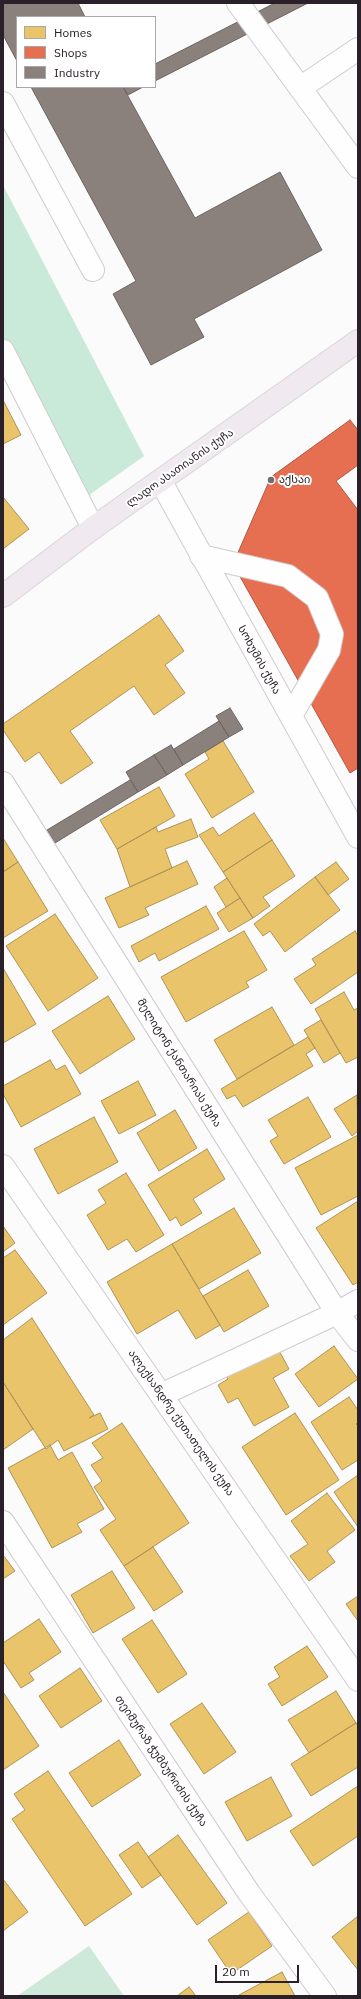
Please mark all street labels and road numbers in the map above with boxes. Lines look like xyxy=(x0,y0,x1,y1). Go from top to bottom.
street label: ლადო ასათიანის ქუჩა xyxy=(124,426,236,510)
street label: სოხუმის ქუჩა xyxy=(235,623,283,697)
street label: მელიტონ ქანთარიას ქუჩა xyxy=(134,996,224,1130)
street label: ალექსანდრე ქუთათელის ქუჩა xyxy=(125,1347,237,1499)
street label: თეიმურაზ ჭუმბურიძის ქუჩა xyxy=(112,1693,210,1829)

